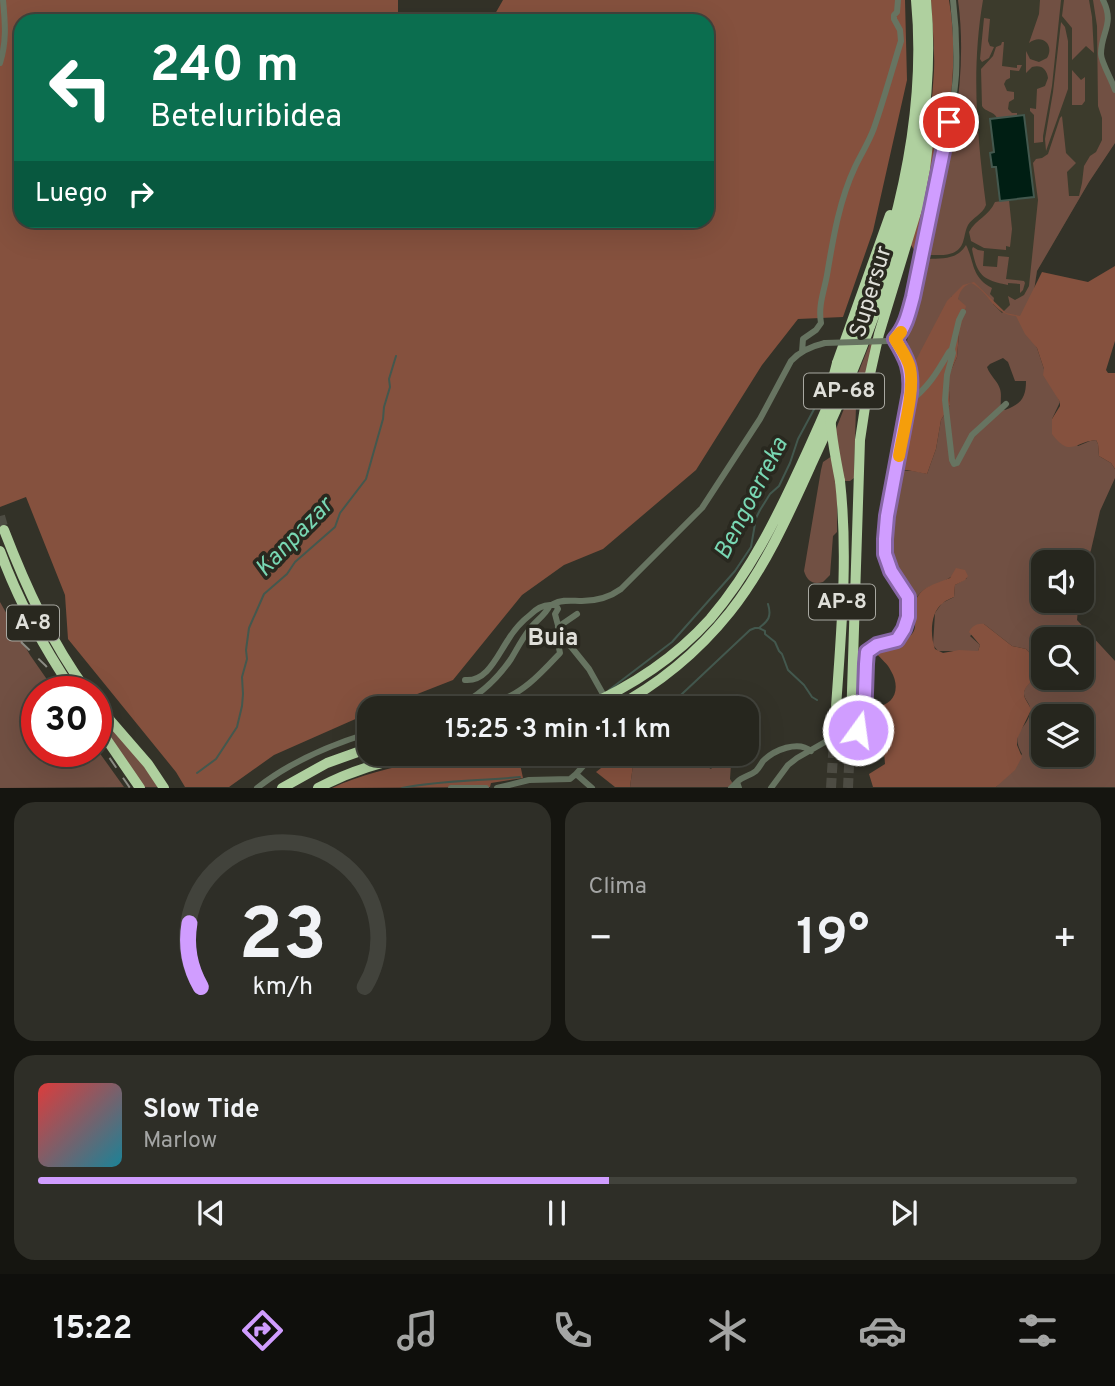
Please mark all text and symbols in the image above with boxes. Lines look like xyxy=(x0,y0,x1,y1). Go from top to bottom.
text: 240 m xyxy=(150,37,299,99)
icon: left xyxy=(35,42,126,133)
pin xyxy=(919,92,979,152)
text: Beteluribidea xyxy=(150,98,342,138)
icon: arrive xyxy=(930,103,968,141)
icon: right xyxy=(122,175,160,213)
text: Luego xyxy=(35,178,108,211)
street label: Supersur xyxy=(844,243,900,341)
road number: AP-68 xyxy=(804,374,884,408)
water label: Bengoerreka xyxy=(708,432,796,565)
water label: Kanpazar xyxy=(250,491,342,584)
map controls xyxy=(1031,550,1094,767)
button: sound xyxy=(1031,550,1094,613)
road number: AP-8 xyxy=(809,584,875,620)
road number: A-8 xyxy=(7,606,59,640)
district label: Buia xyxy=(528,624,578,654)
button: search xyxy=(1031,627,1094,690)
speed limit sign: 30 xyxy=(21,676,112,767)
position arrow xyxy=(821,693,895,767)
button: layers xyxy=(1031,704,1094,767)
text: 15:25 · 3 min · 1.1 km xyxy=(445,714,671,747)
text: Clima xyxy=(589,873,647,902)
text: 23 xyxy=(238,894,326,986)
text: 19° xyxy=(796,907,870,973)
text: − xyxy=(589,916,613,965)
text: + xyxy=(1052,916,1077,965)
text: km/h xyxy=(252,972,313,1004)
text: Slow Tide xyxy=(143,1094,260,1127)
text: Marlow xyxy=(143,1127,217,1156)
icon: previous xyxy=(192,1194,230,1232)
icon: pause xyxy=(538,1194,576,1232)
icon: next xyxy=(885,1194,923,1232)
icon: directions xyxy=(238,1306,287,1355)
icon: music xyxy=(393,1306,442,1355)
icon: phone xyxy=(548,1306,597,1355)
icon: climate xyxy=(703,1306,752,1355)
icon: car xyxy=(858,1306,907,1355)
icon: filters xyxy=(1013,1306,1062,1355)
text: 15:22 xyxy=(53,1310,132,1350)

